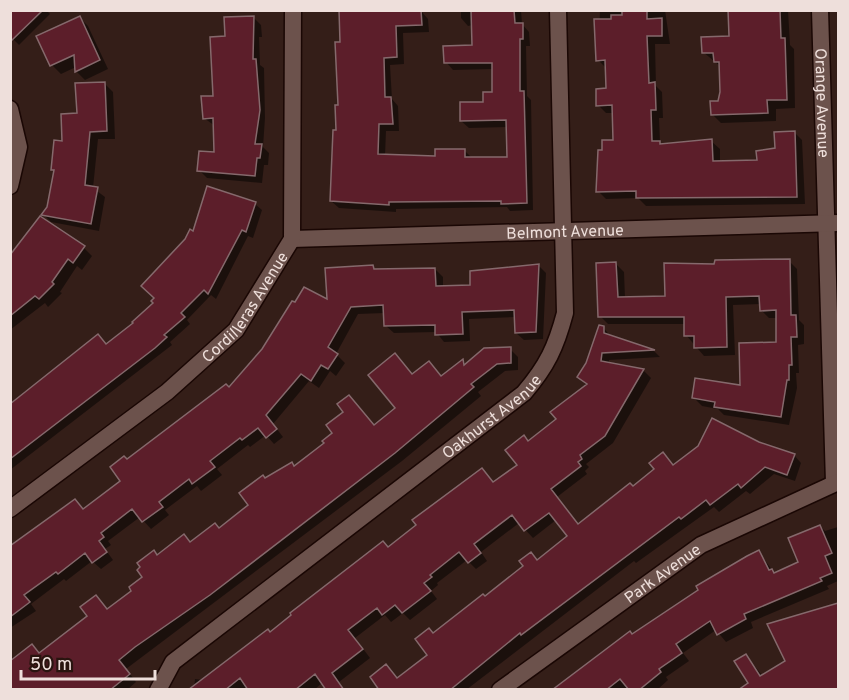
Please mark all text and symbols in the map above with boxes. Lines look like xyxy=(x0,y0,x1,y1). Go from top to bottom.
street label: Orange Avenue xyxy=(809,48,832,158)
street label: Belmont Avenue xyxy=(506,221,624,245)
street label: Cordilleras Avenue xyxy=(198,249,294,368)
street label: Oakhurst Avenue xyxy=(439,371,547,464)
street label: Park Avenue xyxy=(621,540,706,609)
scale bar xyxy=(21,643,154,681)
text: 50 m xyxy=(30,654,72,677)

